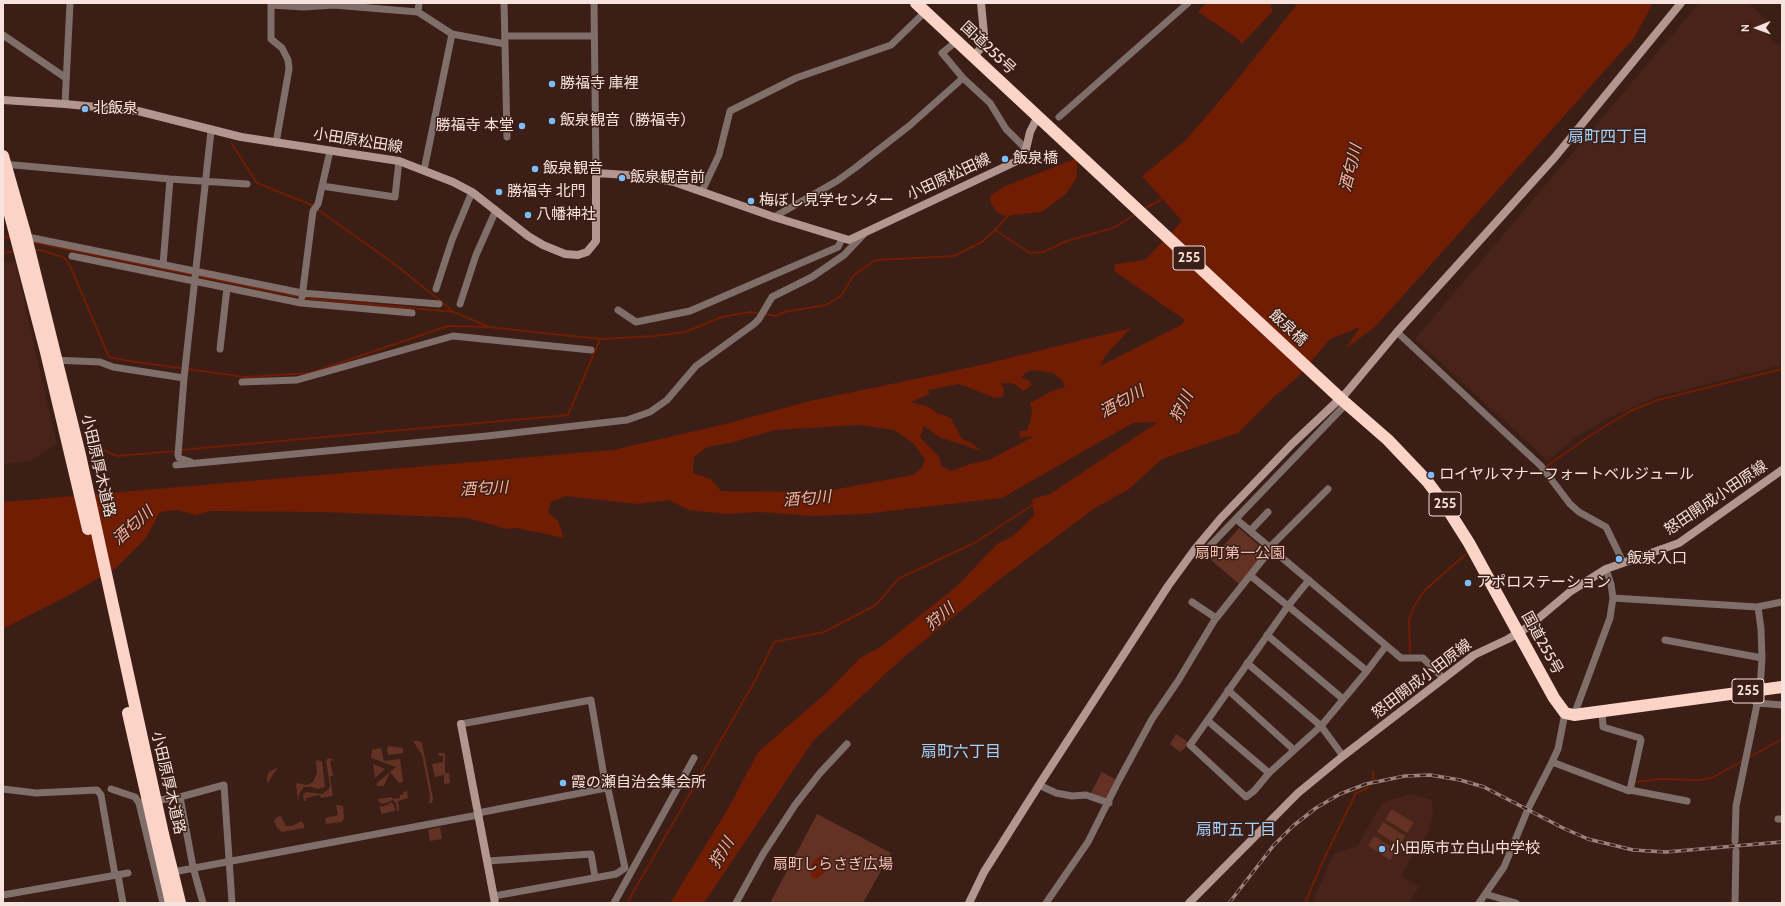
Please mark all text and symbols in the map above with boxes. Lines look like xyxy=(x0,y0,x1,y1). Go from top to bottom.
north arrow xyxy=(1737,8,1777,48)
street label: 国道255号 xyxy=(957,18,1019,78)
text: N xyxy=(1738,24,1752,32)
place label: 勝福寺 庫裡 xyxy=(560,75,638,93)
marker: 勝福寺 庫裡 xyxy=(547,79,557,89)
place label: 北飯泉 xyxy=(93,100,138,118)
marker: 北飯泉 xyxy=(80,104,90,114)
place label: 飯泉観音（勝福寺） xyxy=(560,112,695,130)
marker: 飯泉観音（勝福寺） xyxy=(547,116,557,126)
place label: 勝福寺 本堂 xyxy=(436,117,514,135)
marker: 勝福寺 本堂 xyxy=(517,121,527,131)
street label: 小田原松田線 xyxy=(312,125,404,157)
district label: 扇町四丁目 xyxy=(1568,127,1648,147)
water label: 酒匂川 xyxy=(1336,142,1366,194)
street label: 小田原松田線 xyxy=(904,150,994,204)
place label: 飯泉橋 xyxy=(1013,150,1058,168)
marker: 飯泉橋 xyxy=(1000,154,1010,164)
place label: 飯泉観音 xyxy=(543,160,603,178)
marker: 飯泉観音 xyxy=(530,164,540,174)
place label: 飯泉観音前 xyxy=(630,169,705,187)
marker: 飯泉観音前 xyxy=(617,173,627,183)
place label: 勝福寺 北門 xyxy=(507,183,585,201)
marker: 勝福寺 北門 xyxy=(494,187,504,197)
place label: 梅ぼし見学センター xyxy=(759,192,894,210)
marker: 梅ぼし見学センター xyxy=(746,196,756,206)
place label: 八幡神社 xyxy=(536,206,596,224)
marker: 八幡神社 xyxy=(523,210,533,220)
road number: 255 xyxy=(1173,246,1205,270)
street label: 飯泉橋 xyxy=(1265,306,1311,350)
water label: 酒匂川 xyxy=(1096,382,1148,422)
water label: 狩川 xyxy=(1166,388,1198,426)
street label: 小田原厚木道路 xyxy=(77,413,119,519)
street label: 怒田開成小田原線 xyxy=(1661,457,1771,539)
place label: ロイヤルマナーフォートベルジュール xyxy=(1439,466,1694,484)
marker: ロイヤルマナーフォートベルジュール xyxy=(1426,470,1436,480)
water label: 酒匂川 xyxy=(460,478,508,500)
water label: 酒匂川 xyxy=(782,487,832,511)
road number: 255 xyxy=(1429,492,1461,516)
water label: 酒匂川 xyxy=(109,503,157,549)
park label: 扇町第一公園 xyxy=(1195,545,1285,563)
place label: 飯泉入口 xyxy=(1627,550,1687,568)
marker: 飯泉入口 xyxy=(1614,554,1624,564)
place label: アポロステーション xyxy=(1476,574,1611,592)
marker: アポロステーション xyxy=(1463,578,1473,588)
water label: 狩川 xyxy=(922,599,958,635)
street label: 国道255号 xyxy=(1517,608,1567,678)
street label: 怒田開成小田原線 xyxy=(1369,636,1475,722)
road number: 255 xyxy=(1732,679,1764,703)
street label: 小田原厚木道路 xyxy=(147,730,189,836)
district label: 扇町六丁目 xyxy=(921,742,1001,762)
place label: 霞の瀬自治会集会所 xyxy=(571,774,706,792)
marker: 霞の瀬自治会集会所 xyxy=(558,778,568,788)
district label: 扇町五丁目 xyxy=(1196,820,1276,840)
water label: 狩川 xyxy=(706,834,738,872)
place label: 小田原市立白山中学校 xyxy=(1390,840,1540,858)
marker: 小田原市立白山中学校 xyxy=(1377,844,1387,854)
park label: 扇町しらさぎ広場 xyxy=(773,856,893,874)

